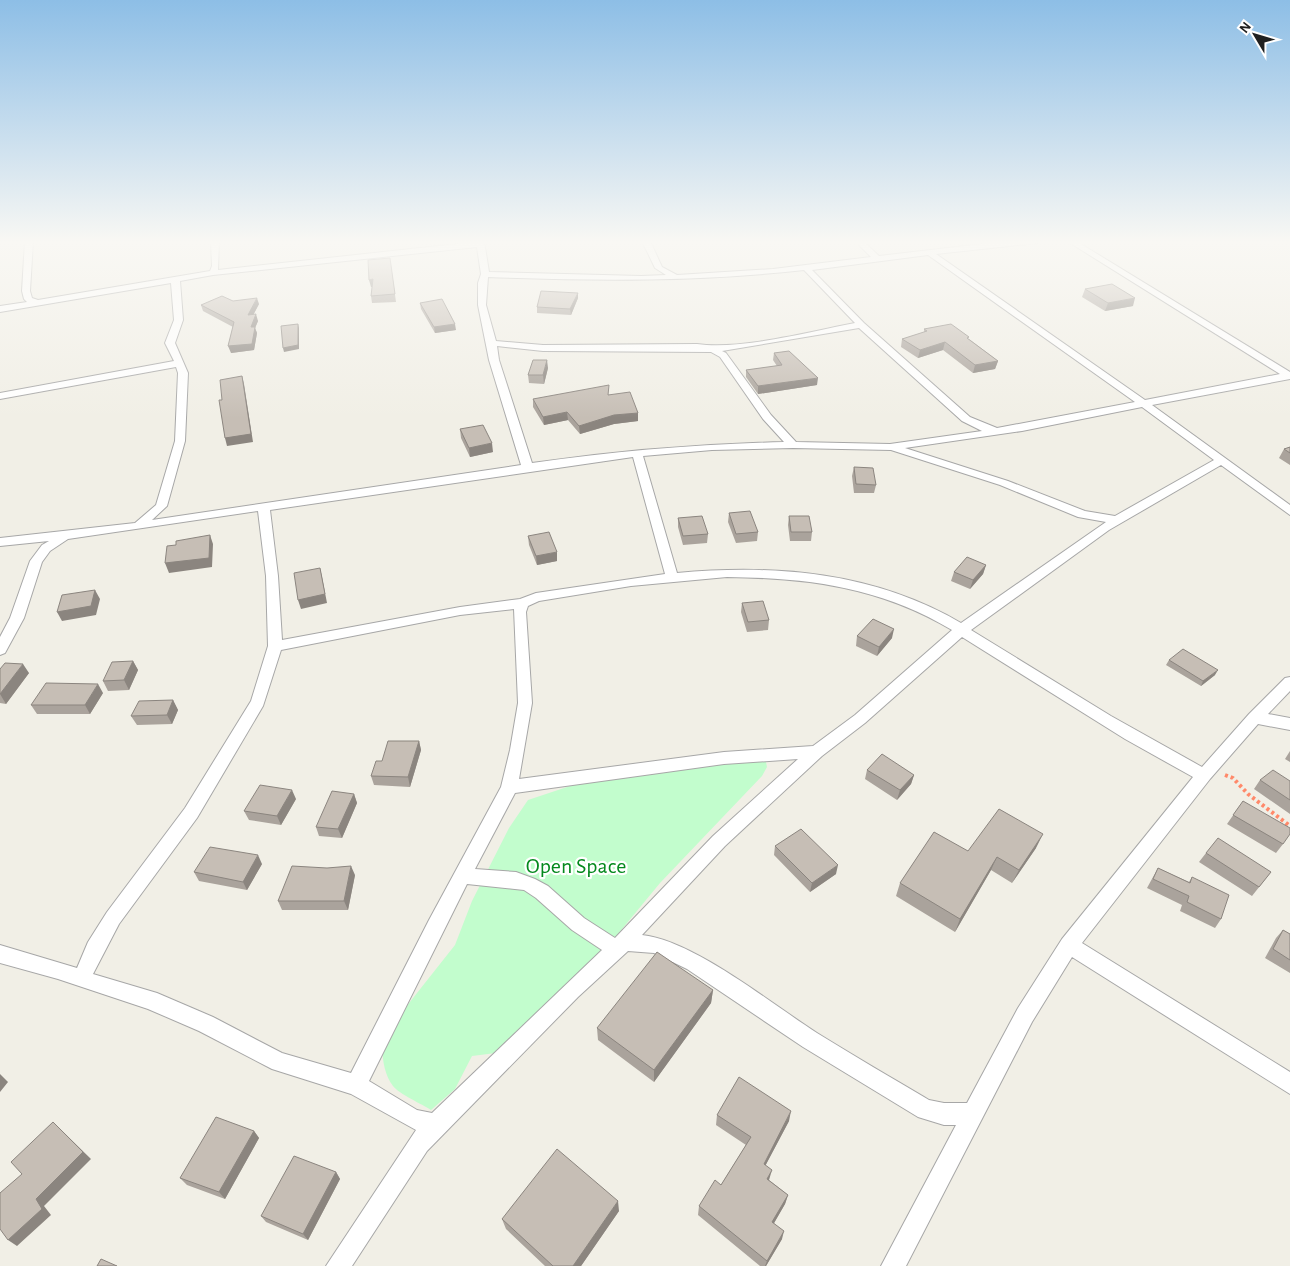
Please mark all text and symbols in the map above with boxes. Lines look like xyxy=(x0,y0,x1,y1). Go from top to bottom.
north arrow xyxy=(1230,10,1280,60)
text: N xyxy=(1237,19,1254,36)
park label: Open Space xyxy=(526,855,626,877)

